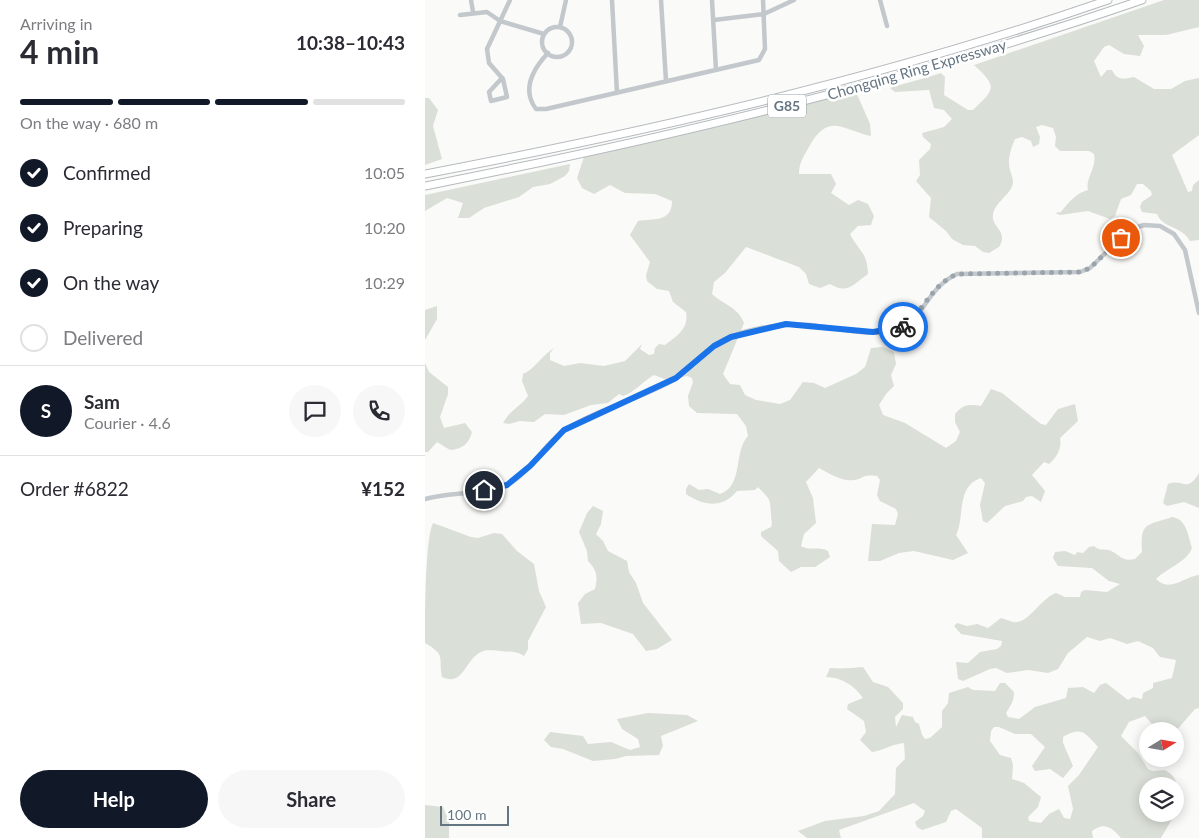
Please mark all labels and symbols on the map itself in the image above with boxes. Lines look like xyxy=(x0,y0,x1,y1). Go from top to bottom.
street label: Chongqing Ring Expressway xyxy=(825,35,1008,103)
road number: G85 xyxy=(768,94,806,118)
pin xyxy=(1100,217,1142,259)
courier xyxy=(878,302,928,352)
pin xyxy=(463,469,505,511)
north arrow xyxy=(1139,722,1184,768)
scale bar xyxy=(440,803,509,826)

